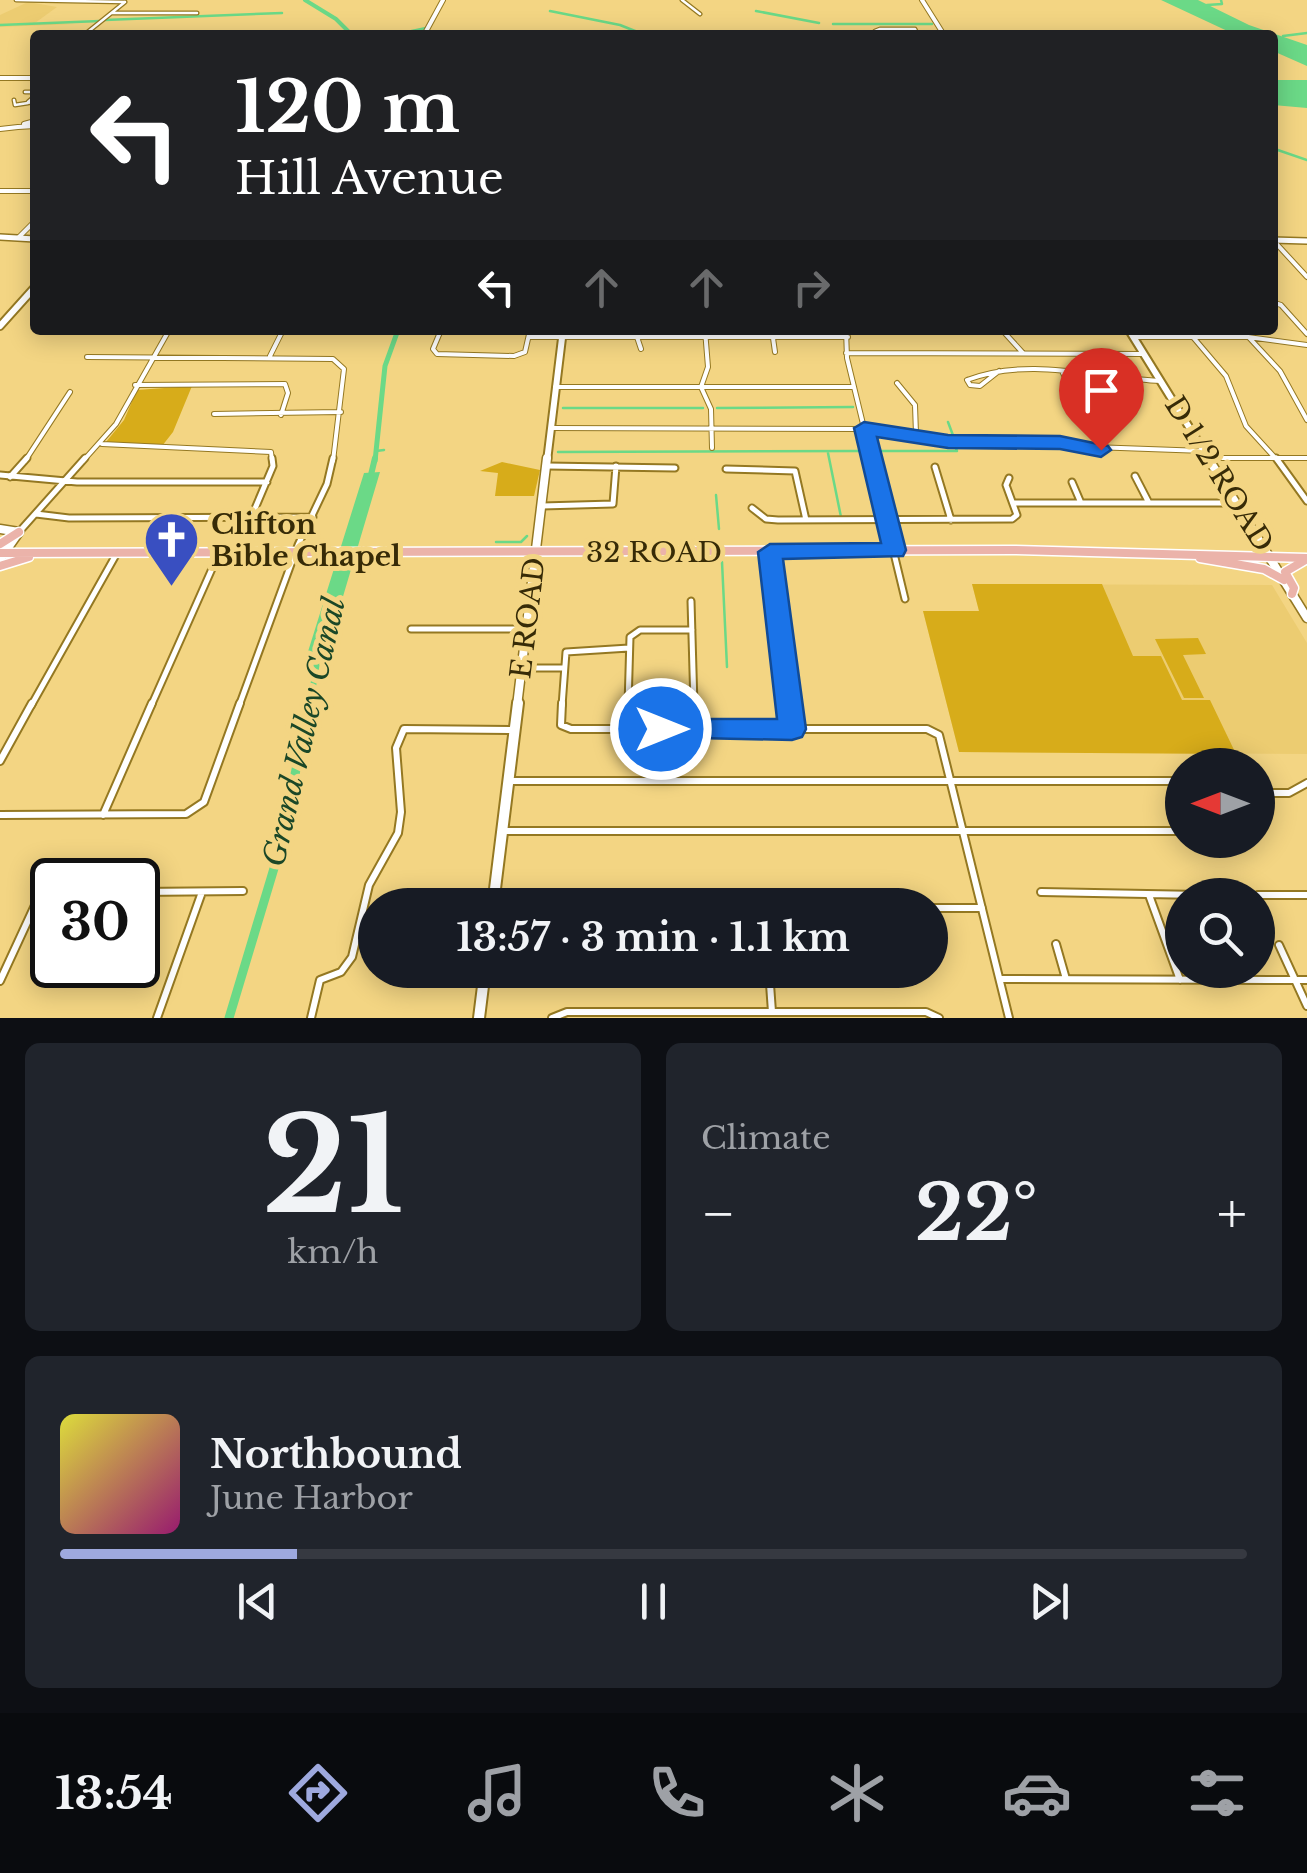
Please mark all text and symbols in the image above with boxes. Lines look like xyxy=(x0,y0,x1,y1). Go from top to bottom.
text: 120 m xyxy=(235,64,460,151)
icon: left xyxy=(70,70,200,200)
text: Hill Avenue xyxy=(235,150,504,206)
icon: left xyxy=(469,260,524,315)
icon: ahead xyxy=(574,260,629,315)
icon: ahead xyxy=(679,260,734,315)
icon: right xyxy=(784,260,839,315)
pin xyxy=(1059,348,1144,451)
icon: arrive xyxy=(1074,363,1129,418)
street label: D 1/2 ROAD xyxy=(1157,390,1281,558)
place label: Clifton Bible Chapel xyxy=(211,507,401,574)
church icon: Clifton Bible Chapel xyxy=(142,510,202,589)
street label: 32 ROAD xyxy=(586,535,722,570)
street label: E ROAD xyxy=(503,555,553,681)
water label: Grand Valley Canal xyxy=(255,593,353,870)
position arrow xyxy=(609,677,713,781)
north arrow xyxy=(1165,748,1275,858)
map controls xyxy=(1165,748,1275,988)
speed limit sign: 30 xyxy=(30,858,160,988)
button: search xyxy=(1165,878,1275,988)
text: 13:57 · 3 min · 1.1 km xyxy=(456,914,850,961)
text: 21 xyxy=(262,1086,404,1247)
text: Climate xyxy=(701,1118,830,1158)
text: 22° xyxy=(915,1167,1038,1260)
text: − xyxy=(701,1180,736,1248)
text: + xyxy=(1217,1180,1247,1248)
text: km/h xyxy=(288,1232,378,1272)
text: Northbound xyxy=(210,1431,462,1478)
text: June Harbor xyxy=(210,1478,413,1518)
icon: previous xyxy=(230,1574,285,1629)
icon: pause xyxy=(626,1574,681,1629)
icon: next xyxy=(1022,1574,1077,1629)
icon: directions xyxy=(283,1758,353,1828)
icon: music xyxy=(462,1758,532,1828)
icon: phone xyxy=(642,1758,712,1828)
icon: climate xyxy=(822,1758,892,1828)
icon: car xyxy=(1002,1758,1072,1828)
icon: filters xyxy=(1182,1758,1252,1828)
text: 13:54 xyxy=(55,1765,173,1821)

